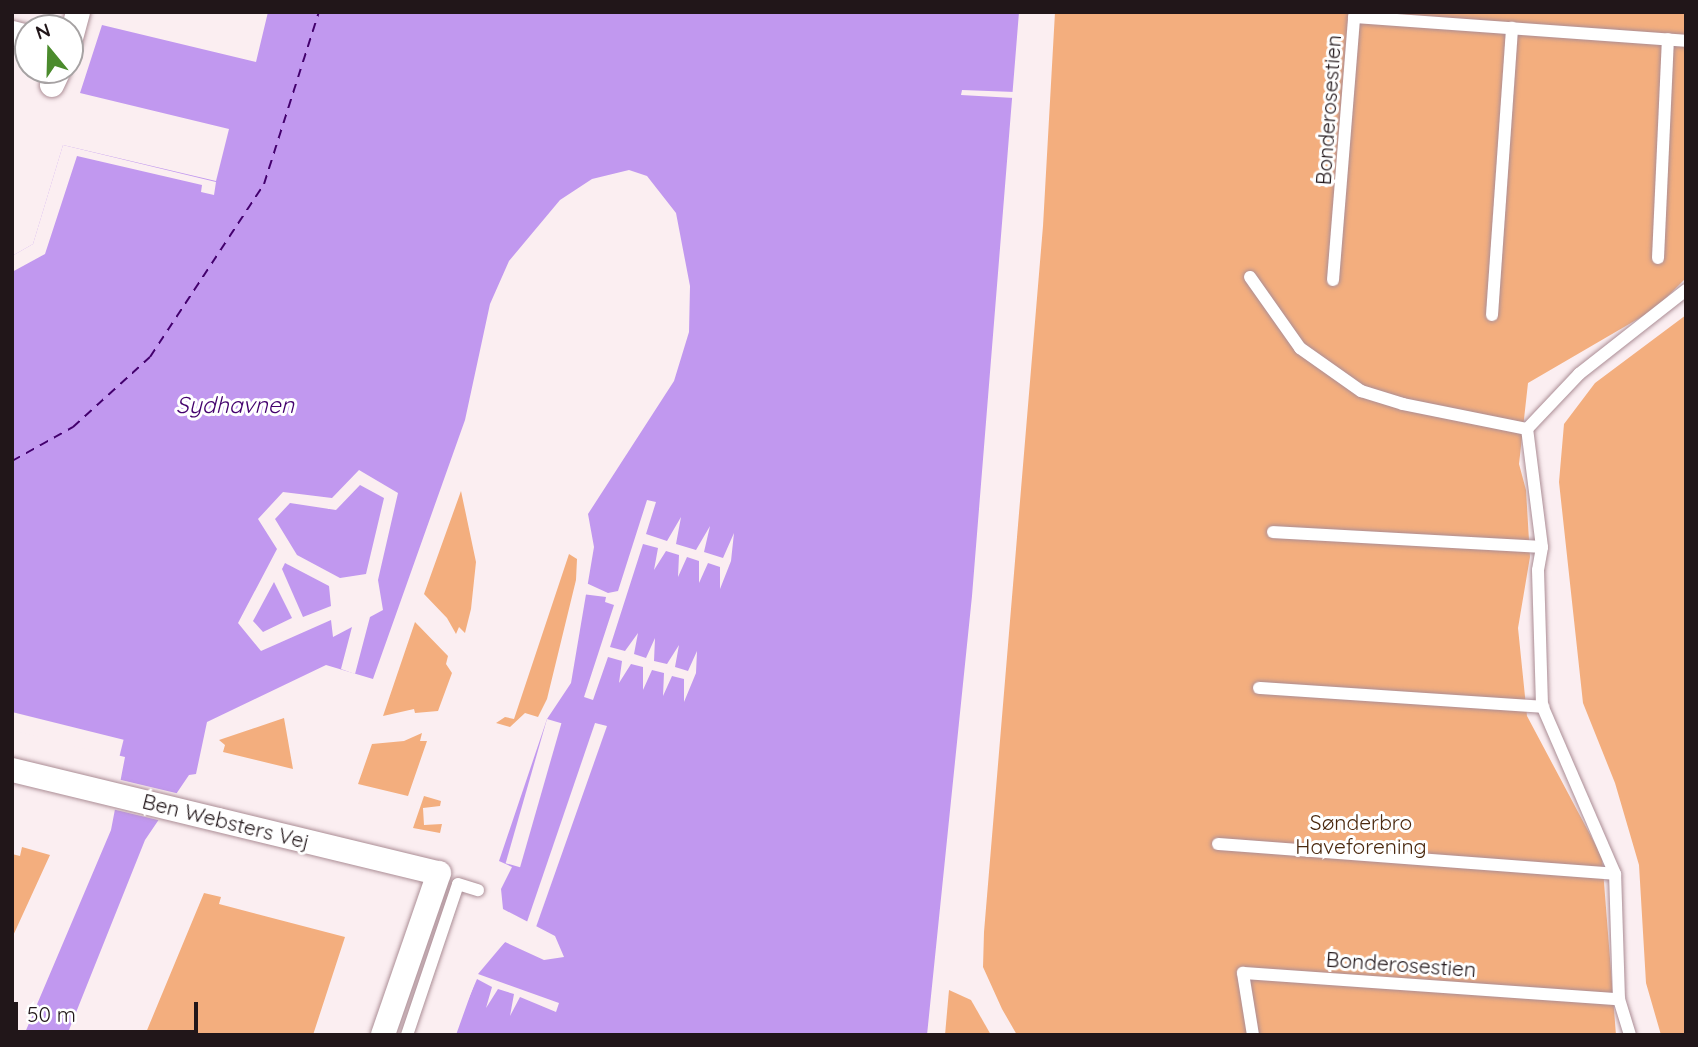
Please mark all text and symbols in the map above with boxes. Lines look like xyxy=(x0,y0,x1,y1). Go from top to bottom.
north arrow xyxy=(14,14,84,84)
text: N xyxy=(32,17,53,45)
street label: Bonderosestien xyxy=(1310,34,1346,186)
water label: Sydhavnen xyxy=(176,391,294,419)
street label: Ben Websters Vej xyxy=(140,788,312,854)
park label: Sønderbro Haveforening xyxy=(1295,809,1427,859)
street label: Bonderosestien xyxy=(1325,946,1477,982)
scale bar xyxy=(18,988,201,1032)
text: 50 m xyxy=(27,1001,76,1027)

